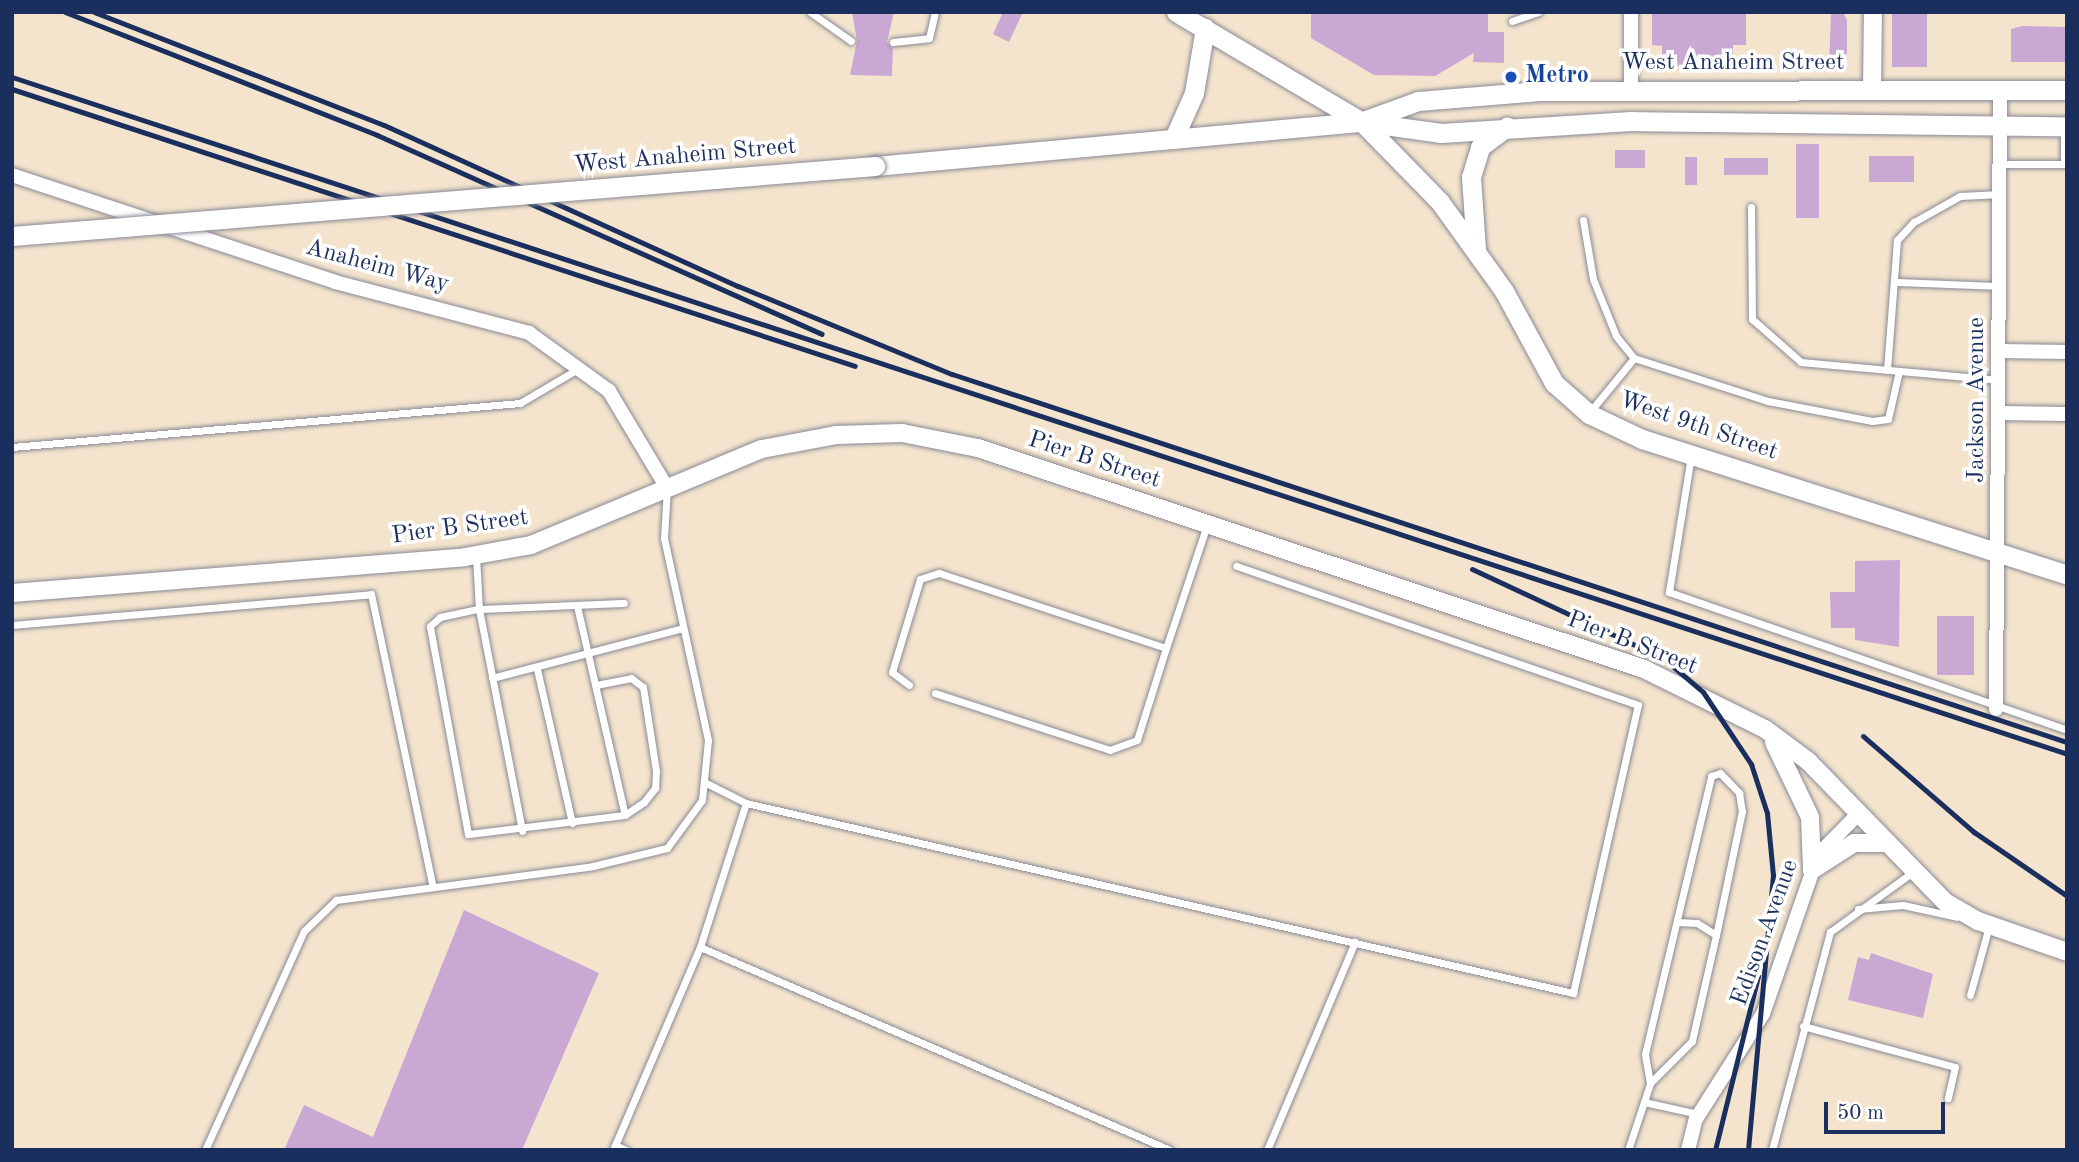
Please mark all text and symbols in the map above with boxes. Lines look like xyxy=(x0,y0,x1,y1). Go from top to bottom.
street label: West Anaheim Street xyxy=(1621,50,1845,78)
place label: Metro xyxy=(1525,63,1589,91)
marker: Metro xyxy=(1503,69,1519,85)
street label: West Anaheim Street xyxy=(573,133,797,181)
street label: Anaheim Way xyxy=(302,234,452,300)
street label: Jackson Avenue xyxy=(1964,317,1992,483)
street label: West 9th Street xyxy=(1615,386,1781,468)
street label: Pier B Street xyxy=(1024,426,1164,496)
street label: Pier B Street xyxy=(390,504,530,552)
street label: Pier B Street xyxy=(1563,606,1701,682)
street label: Edison Avenue xyxy=(1726,856,1806,1010)
scale bar xyxy=(1827,1088,1948,1132)
text: 50 m xyxy=(1837,1103,1884,1124)

